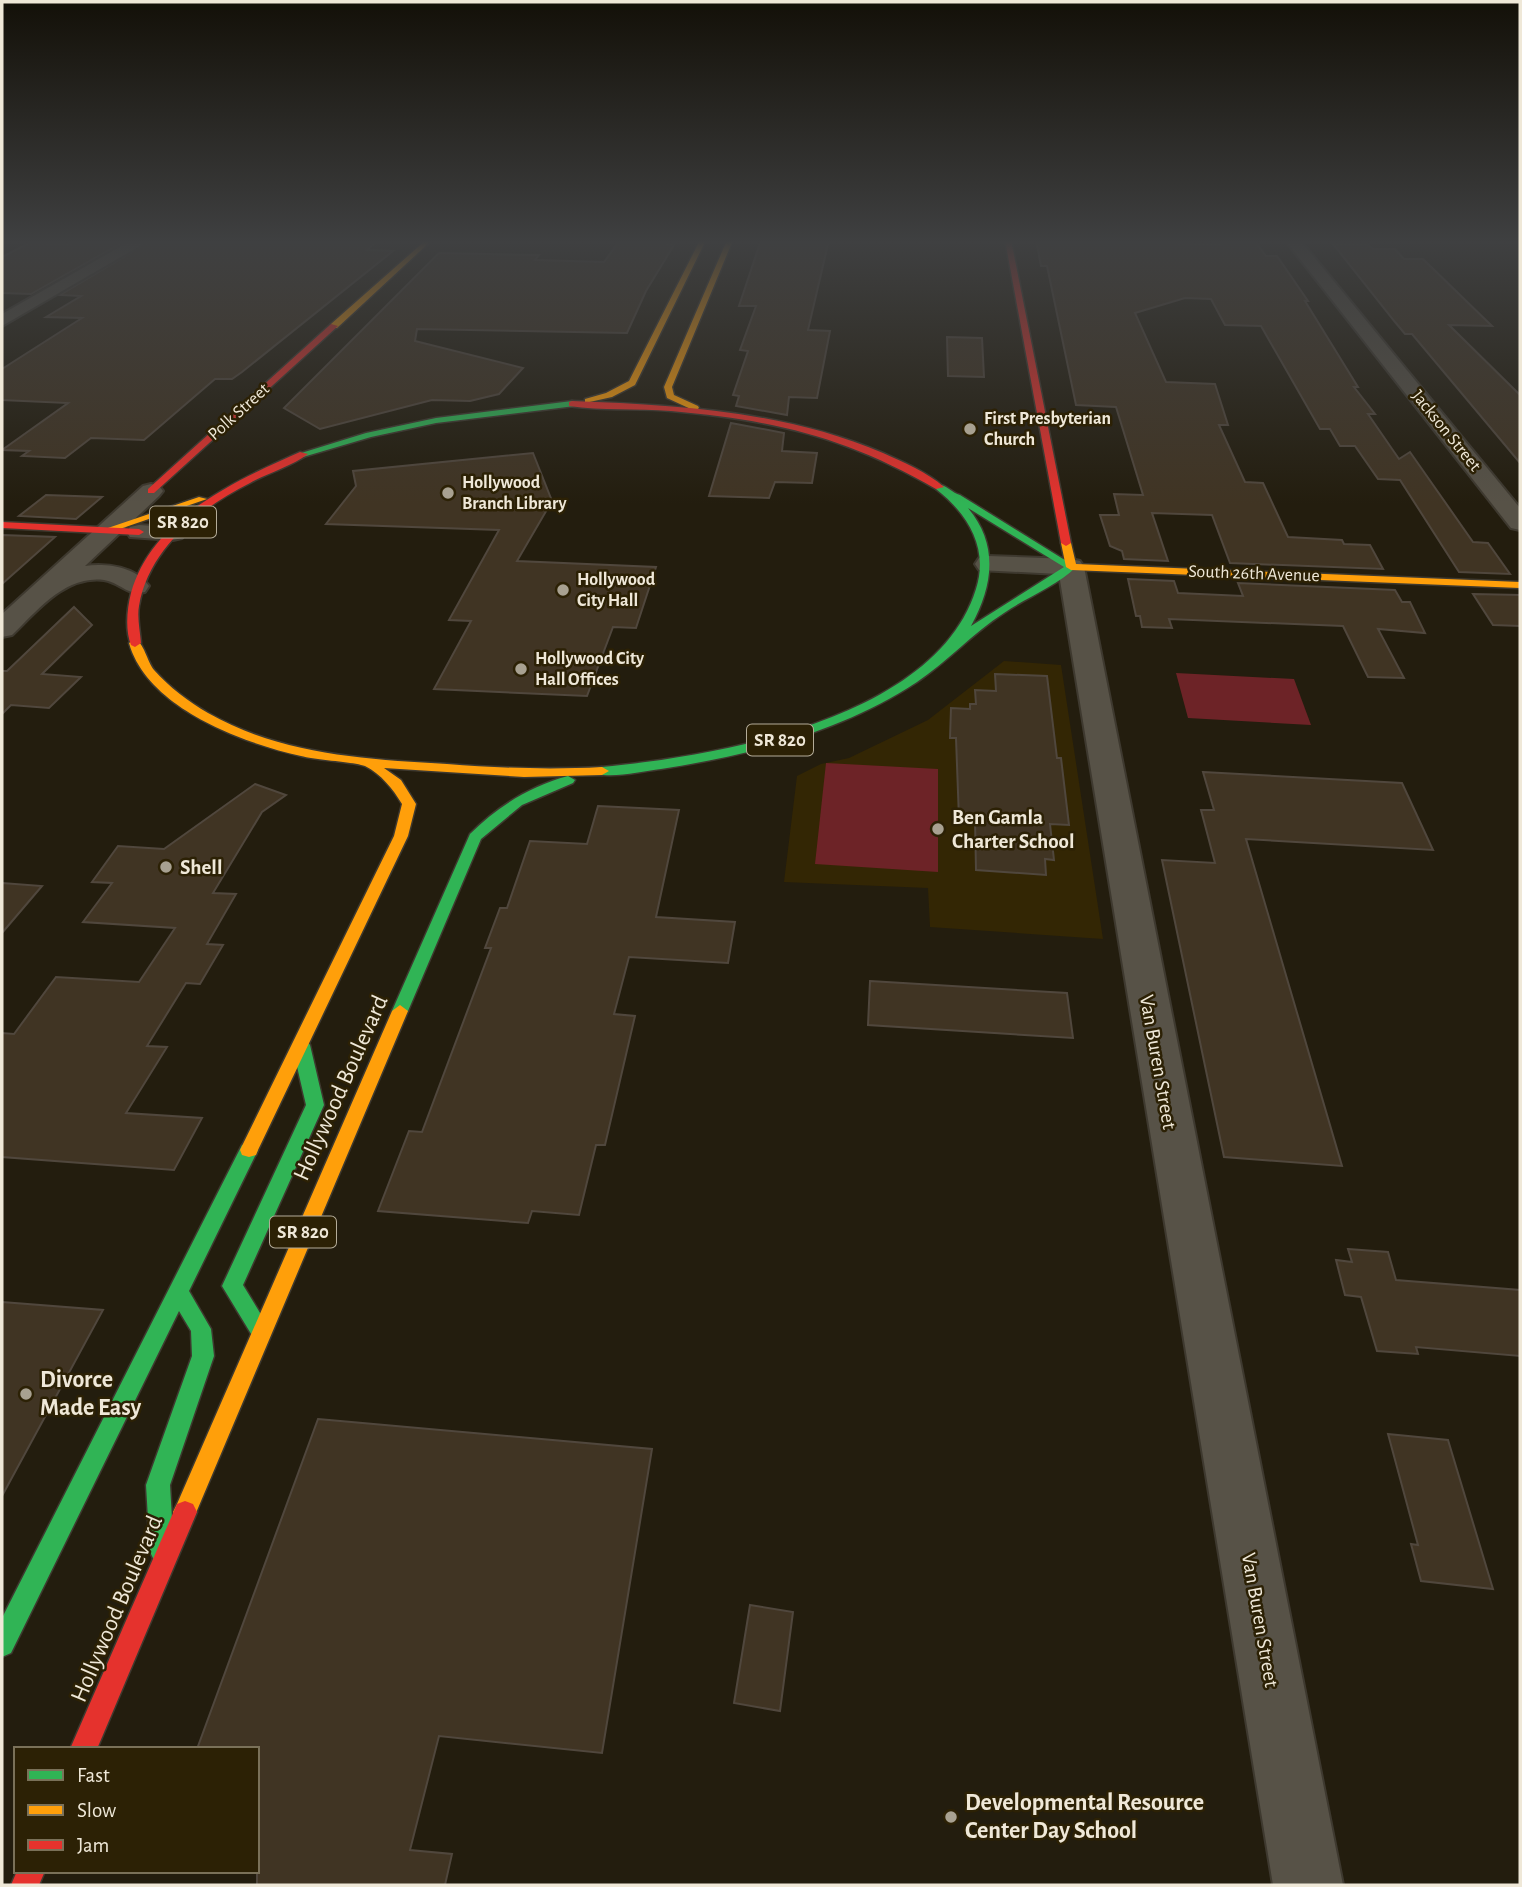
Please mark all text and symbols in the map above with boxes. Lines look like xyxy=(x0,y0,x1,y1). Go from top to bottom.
street label: Polk Street xyxy=(205,380,273,444)
street label: Jackson Street xyxy=(1408,387,1484,475)
place label: First Presbyterian Church xyxy=(984,410,1111,449)
marker: First Presbyterian Church xyxy=(962,421,978,437)
place label: Hollywood Branch Library xyxy=(462,474,567,513)
marker: Hollywood Branch Library xyxy=(440,485,456,501)
road number: SR 820 xyxy=(150,506,216,538)
street label: South 26th Avenue xyxy=(1188,563,1320,585)
place label: Hollywood City Hall xyxy=(577,571,656,610)
marker: Hollywood City Hall xyxy=(555,582,571,598)
place label: Hollywood City Hall Offices xyxy=(535,650,645,689)
marker: Hollywood City Hall Offices xyxy=(513,661,529,677)
road number: SR 820 xyxy=(747,724,813,755)
place label: Ben Gamla Charter School xyxy=(952,807,1074,852)
marker: Ben Gamla Charter School xyxy=(930,821,946,837)
place label: Shell xyxy=(180,857,222,878)
marker: Shell xyxy=(158,859,174,875)
street label: Hollywood Boulevard xyxy=(289,992,393,1184)
street label: Van Buren Street xyxy=(1136,993,1180,1131)
road number: SR 820 xyxy=(270,1216,336,1248)
place label: Divorce Made Easy xyxy=(40,1368,142,1420)
marker: Divorce Made Easy xyxy=(18,1386,34,1402)
street label: Hollywood Boulevard xyxy=(67,1512,167,1706)
street label: Van Buren Street xyxy=(1238,1551,1282,1689)
legend xyxy=(14,1747,259,1873)
text: Fast xyxy=(77,1765,110,1786)
place label: Developmental Resource Center Day School xyxy=(965,1791,1204,1843)
text: Slow xyxy=(77,1800,116,1821)
marker: Developmental Resource Center Day School xyxy=(943,1809,959,1825)
text: Jam xyxy=(77,1835,109,1856)

